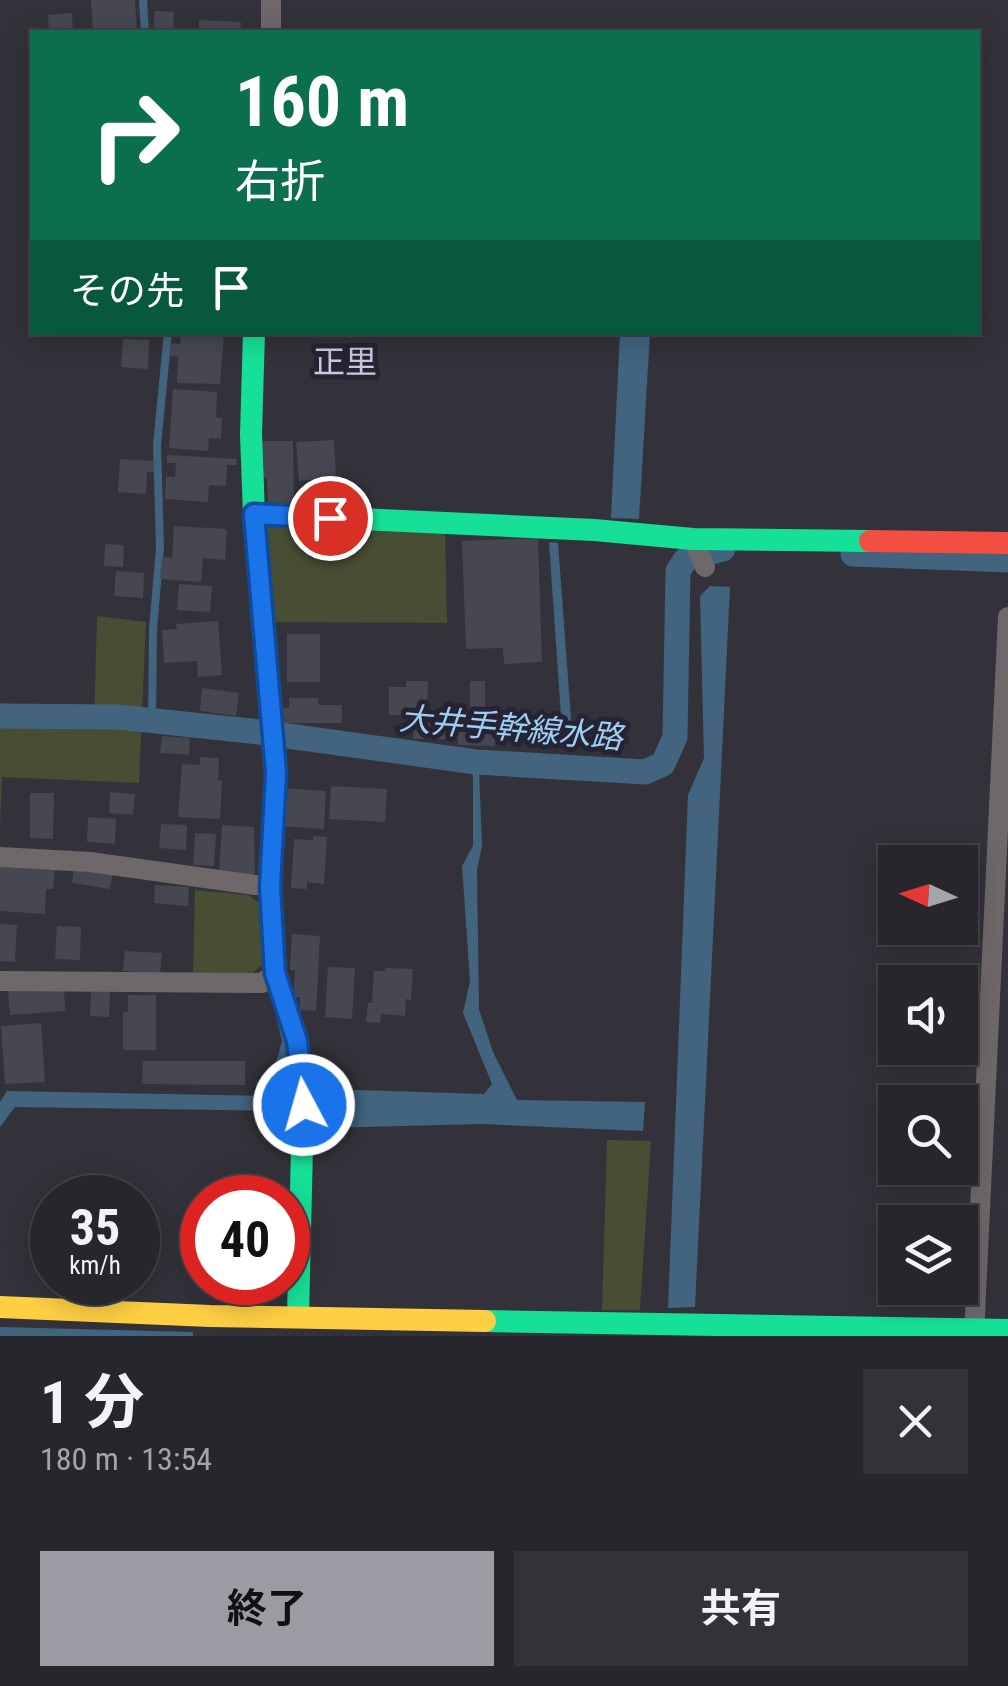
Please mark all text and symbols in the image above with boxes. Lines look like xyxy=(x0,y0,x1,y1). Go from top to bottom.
text: 160 m xyxy=(235,61,409,143)
icon: right xyxy=(70,70,200,200)
text: 右折 xyxy=(235,155,325,208)
icon: arrive xyxy=(204,260,259,315)
text: その先 xyxy=(70,269,184,313)
district label: 正里 xyxy=(313,343,377,381)
pin xyxy=(288,476,373,561)
icon: arrive xyxy=(303,491,358,546)
water label: 大井手幹線水路 xyxy=(398,699,627,757)
north arrow xyxy=(878,845,978,945)
map controls xyxy=(878,845,978,1305)
button: sound xyxy=(878,965,978,1065)
position arrow xyxy=(252,1053,356,1157)
button: search xyxy=(878,1085,978,1185)
speed limit sign: 40 xyxy=(180,1175,310,1305)
text: 35 xyxy=(70,1199,120,1257)
button: layers xyxy=(878,1205,978,1305)
text: km/h xyxy=(69,1251,121,1280)
text: 1 分 xyxy=(40,1367,144,1438)
button: close xyxy=(863,1369,968,1474)
text: 180 m · 13:54 xyxy=(40,1440,212,1478)
button: 終了 xyxy=(40,1551,494,1666)
button: 共有 xyxy=(514,1551,968,1666)

